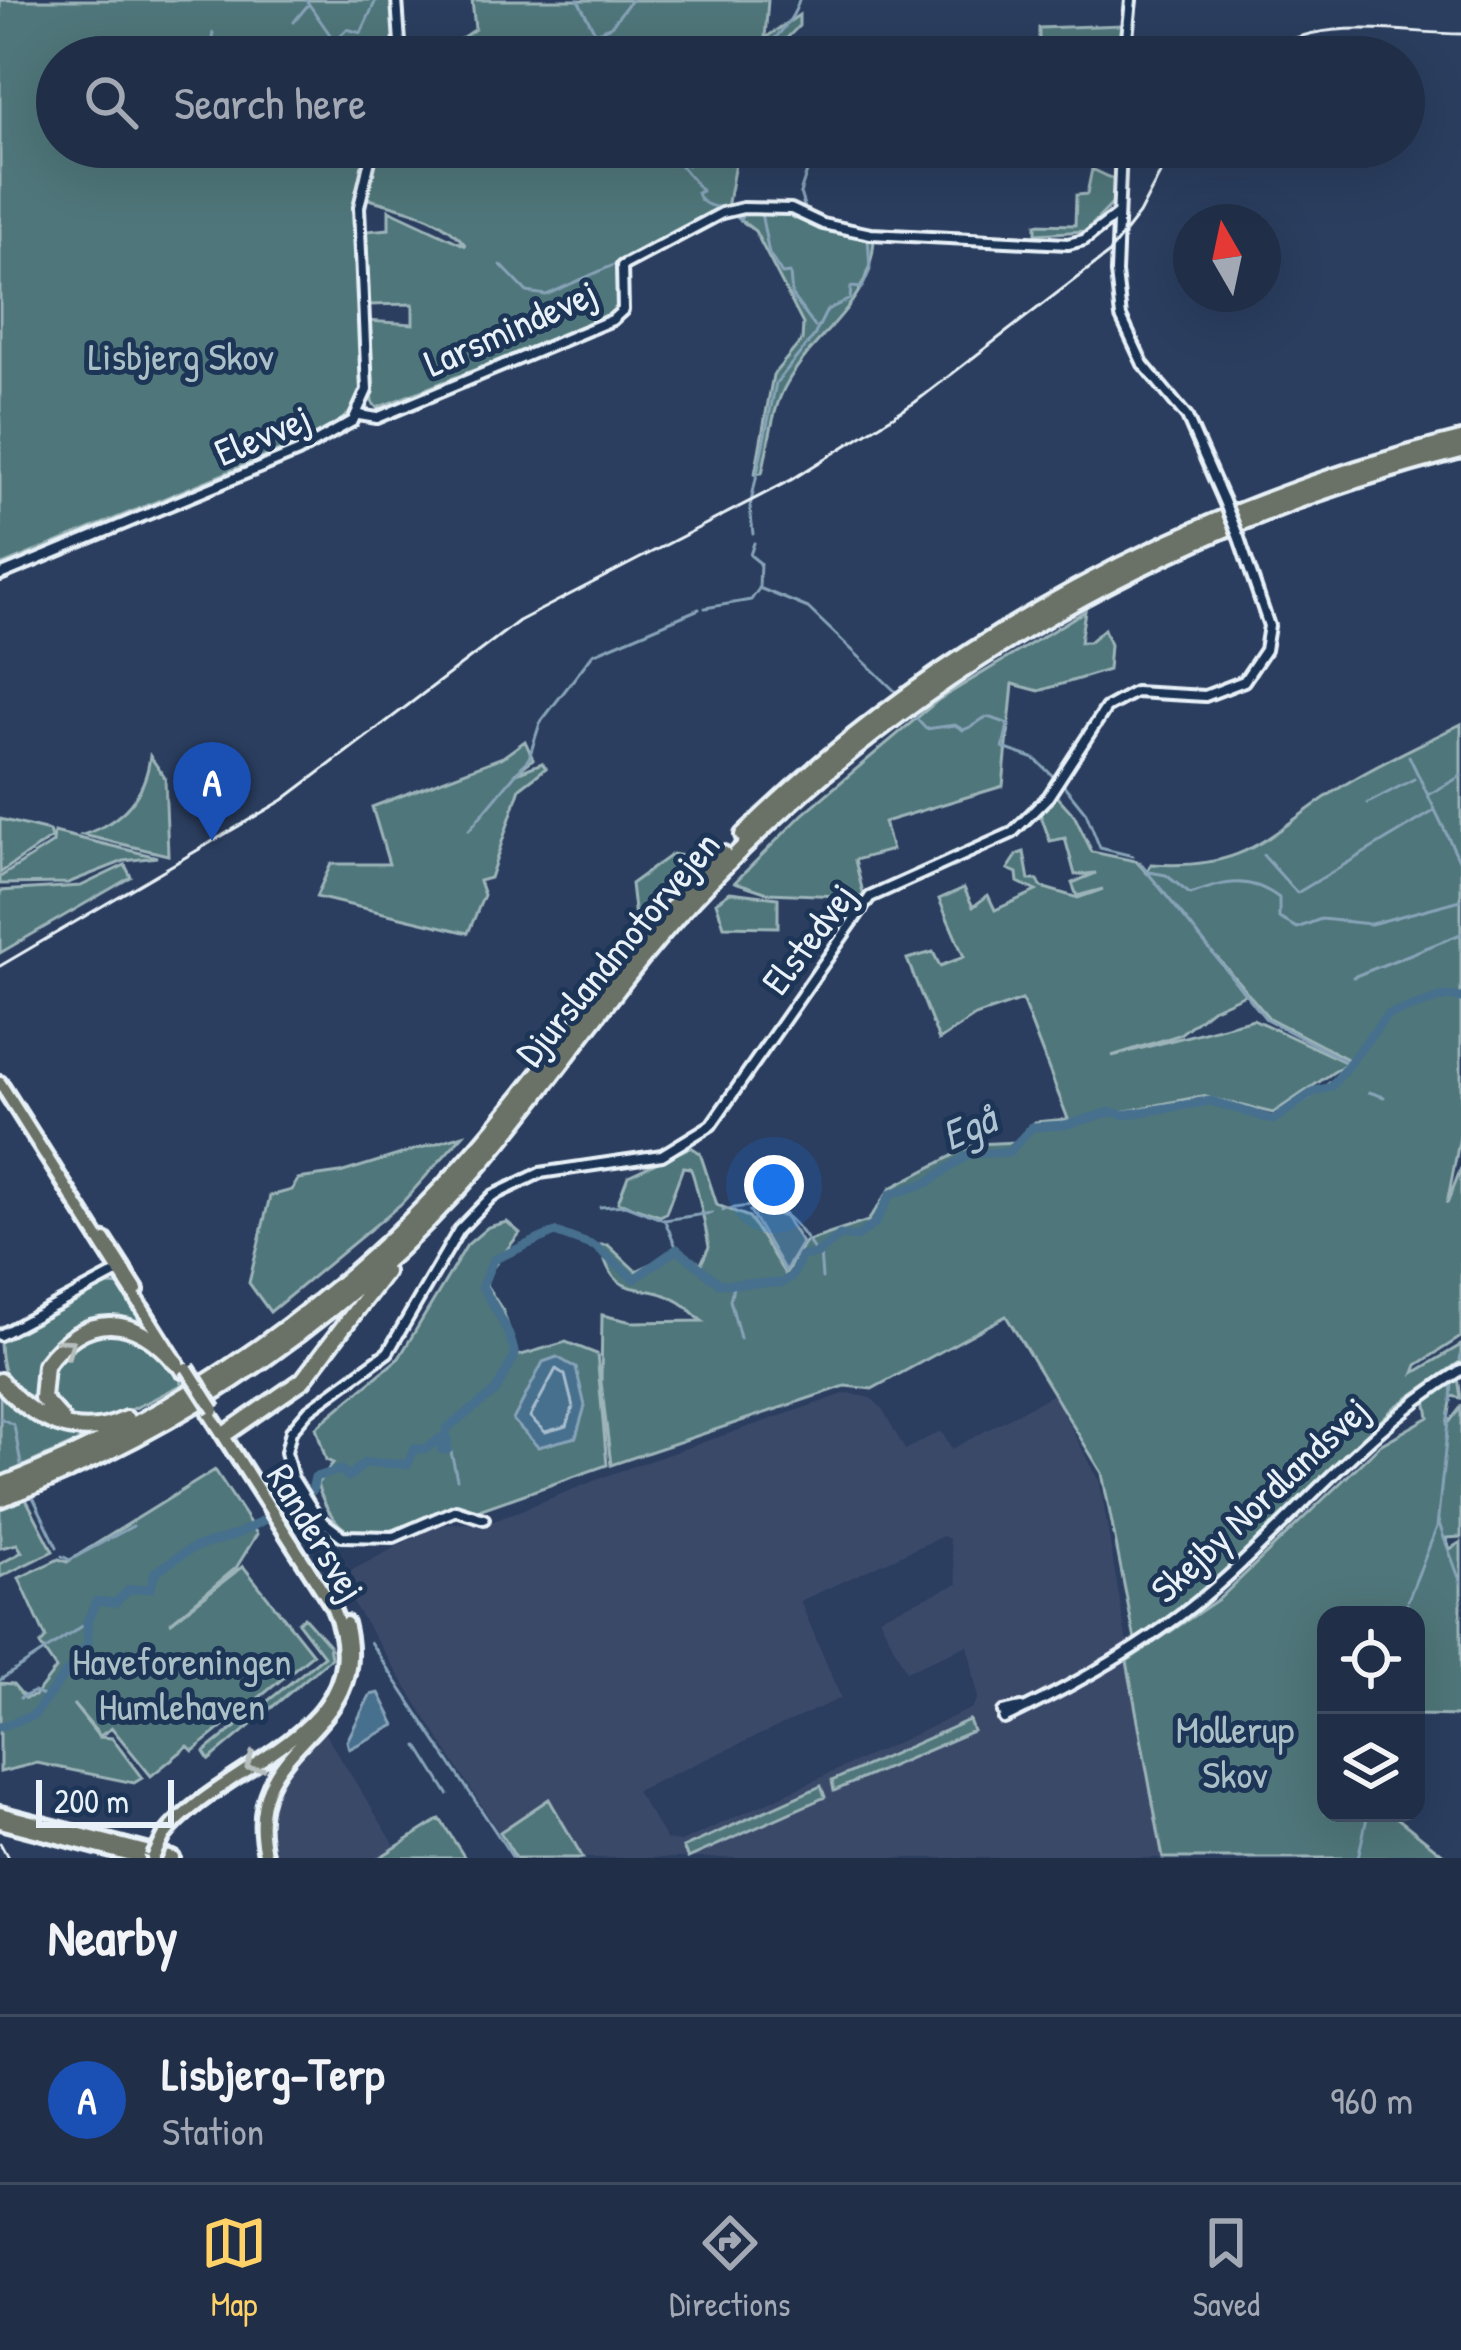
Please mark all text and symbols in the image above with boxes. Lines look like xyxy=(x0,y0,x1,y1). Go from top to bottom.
search box xyxy=(36,36,1425,168)
icon: search xyxy=(78,69,144,135)
text: Search here xyxy=(174,72,366,133)
north arrow xyxy=(1173,204,1281,312)
street label: Larsmindevej xyxy=(415,265,605,389)
park label: Lisbjerg Skov xyxy=(88,329,274,382)
street label: Elevvej xyxy=(206,390,318,478)
pin: A xyxy=(173,742,251,841)
street label: Djurslandmotorvejen xyxy=(503,819,731,1077)
street label: Elstedvej xyxy=(749,871,867,1005)
water label: Egå xyxy=(932,1087,1009,1164)
your location xyxy=(744,1155,804,1215)
one-way arrow xyxy=(54,1338,76,1360)
street label: Skejby Nordlandsvej xyxy=(1138,1384,1380,1614)
street label: Randersvej xyxy=(255,1453,379,1611)
map controls xyxy=(1317,1606,1425,1822)
button: locate xyxy=(1317,1606,1425,1714)
park label: Haveforeningen Humlehaven xyxy=(72,1634,292,1732)
park label: Mollerup Skov xyxy=(1176,1702,1295,1800)
button: layers xyxy=(1317,1714,1425,1822)
one-way arrow xyxy=(245,1750,267,1772)
scale bar xyxy=(36,1774,174,1827)
text: 200 m xyxy=(54,1779,129,1823)
text: Nearby xyxy=(48,1902,178,1971)
text: Lisbjerg-Terp xyxy=(162,2043,384,2104)
text: A xyxy=(77,2073,97,2126)
text: 960 m xyxy=(1330,2073,1413,2126)
text: Station xyxy=(162,2104,264,2157)
tab: Map xyxy=(201,2210,267,2326)
tab: Directions xyxy=(669,2210,791,2326)
tab: Saved xyxy=(1193,2210,1260,2326)

